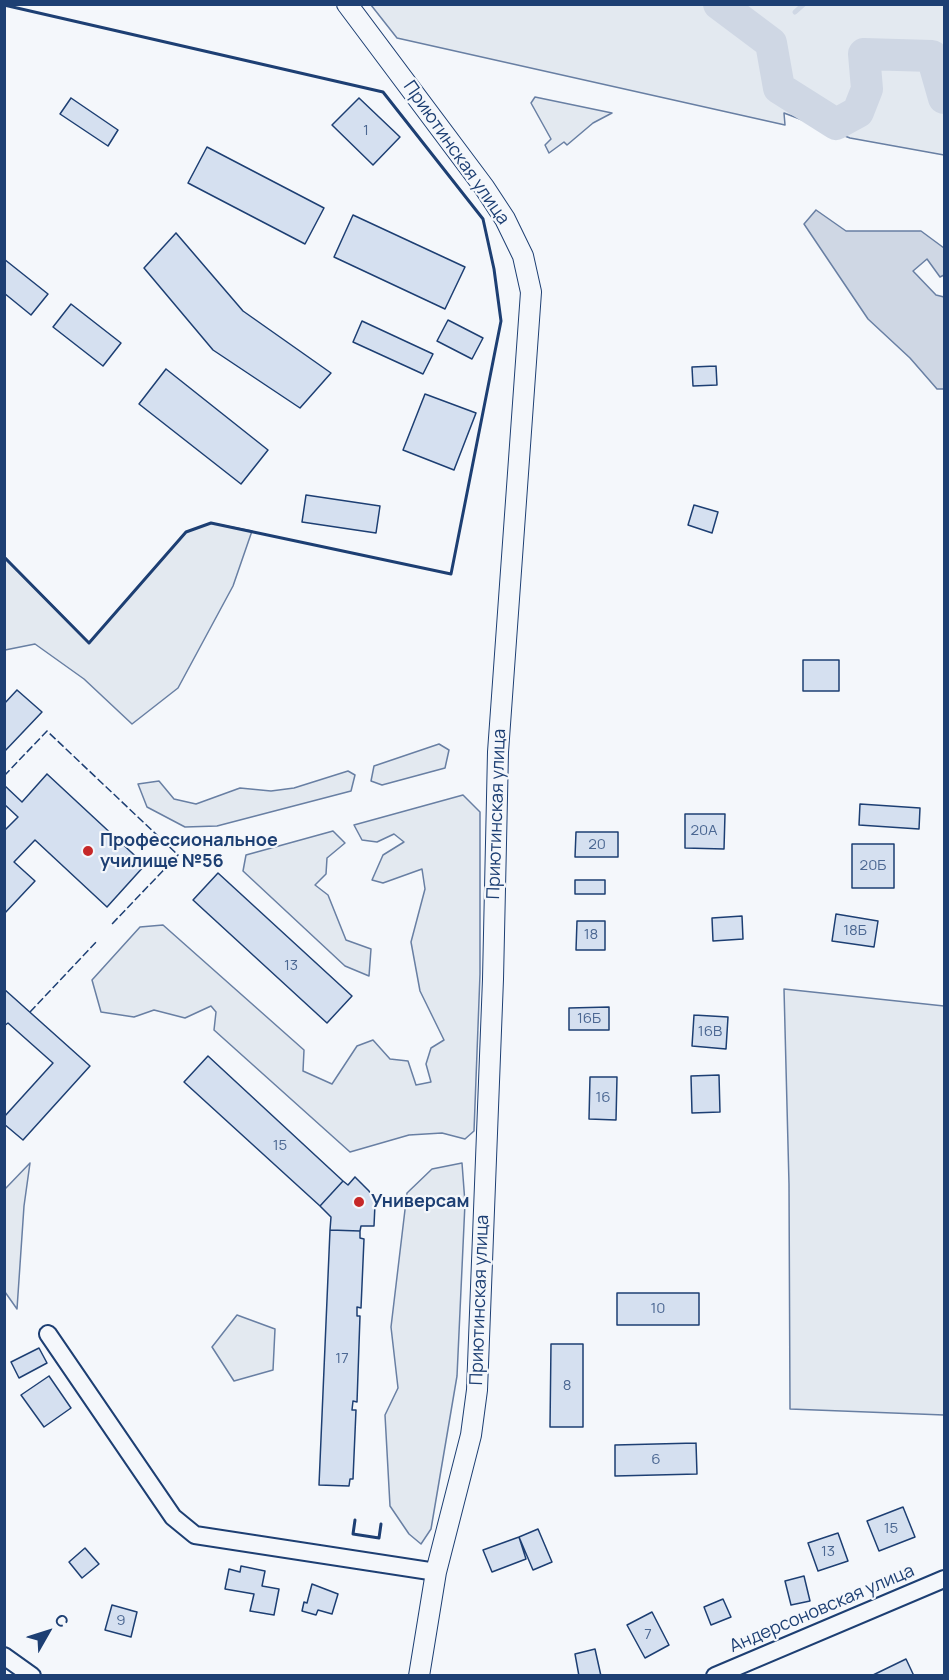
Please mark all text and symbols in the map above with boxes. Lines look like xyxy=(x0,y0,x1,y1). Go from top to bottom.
street label: Приютинская улица xyxy=(398,77,514,229)
house number: 1 xyxy=(363,122,369,140)
street label: Приютинская улица xyxy=(483,728,511,900)
house number: 20А xyxy=(690,822,718,840)
place label: Профессиональное училище №56 xyxy=(100,830,278,872)
house number: 20 xyxy=(588,836,606,854)
marker: Профессиональное училище №56 xyxy=(81,844,95,858)
house number: 20Б xyxy=(860,857,886,875)
house number: 18Б xyxy=(843,922,867,940)
house number: 18 xyxy=(584,926,598,944)
house number: 13 xyxy=(284,957,298,975)
house number: 16Б xyxy=(577,1010,601,1028)
house number: 16В xyxy=(698,1023,722,1041)
house number: 16 xyxy=(595,1089,611,1107)
house number: 15 xyxy=(273,1137,287,1155)
place label: Универсам xyxy=(371,1191,469,1213)
marker: Универсам xyxy=(352,1195,366,1209)
street label: Приютинская улица xyxy=(466,1214,494,1386)
house number: 10 xyxy=(651,1300,665,1318)
house number: 17 xyxy=(335,1350,349,1368)
house number: 8 xyxy=(563,1377,571,1395)
house number: 6 xyxy=(651,1451,661,1469)
house number: 15 xyxy=(884,1520,898,1538)
house number: 13 xyxy=(821,1543,835,1561)
street label: Андерсоновская улица xyxy=(726,1560,918,1658)
north arrow xyxy=(18,1602,78,1662)
text: С xyxy=(50,1609,74,1632)
house number: 9 xyxy=(116,1612,126,1630)
house number: 7 xyxy=(644,1626,652,1644)

